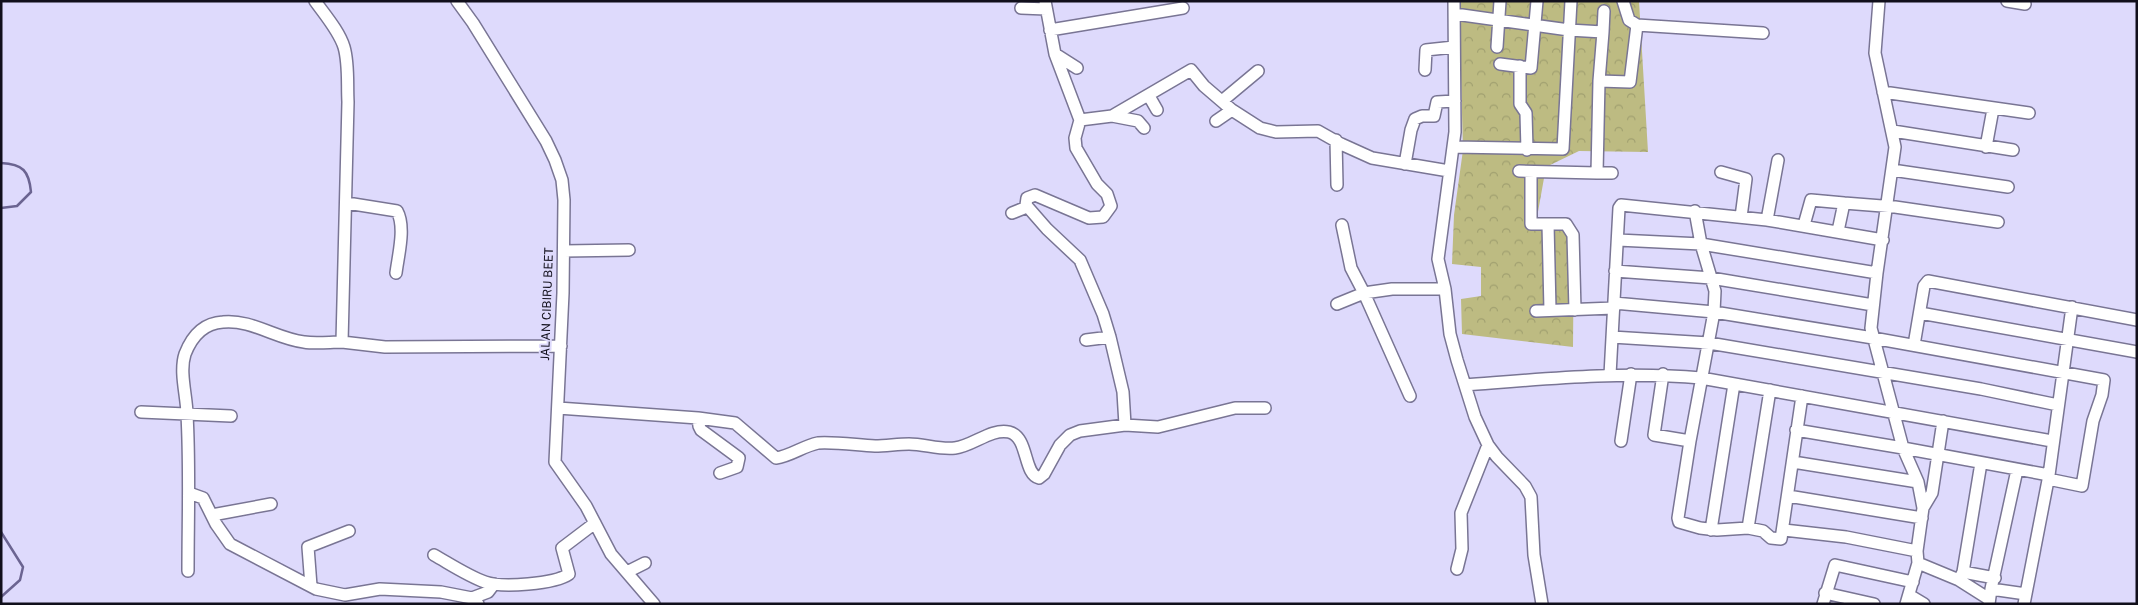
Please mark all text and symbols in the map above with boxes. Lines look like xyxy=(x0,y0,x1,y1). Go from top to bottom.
street label: JALAN CIBIRU BEET xyxy=(538,247,556,361)

